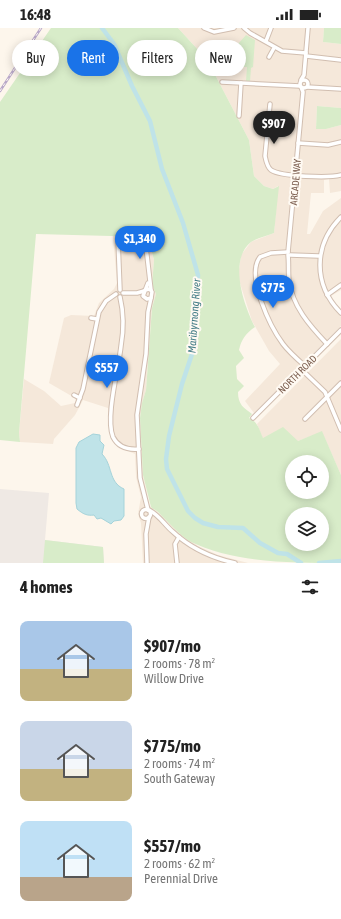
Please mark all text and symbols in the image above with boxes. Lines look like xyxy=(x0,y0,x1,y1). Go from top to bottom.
text: 16:48 xyxy=(20,6,51,23)
chip: Buy xyxy=(12,40,59,76)
chip: Rent xyxy=(67,40,119,76)
chip: Filters xyxy=(127,40,187,76)
chip: New xyxy=(195,40,246,76)
pin: $907 xyxy=(250,111,298,145)
text: $907 xyxy=(262,116,286,131)
street label: ARCADE WAY xyxy=(288,158,303,206)
pin: $1,340 xyxy=(107,226,173,260)
text: $1,340 xyxy=(124,231,156,246)
pin: $775 xyxy=(249,275,297,309)
water label: Maribyrnong River xyxy=(185,278,203,354)
text: $775 xyxy=(261,280,285,295)
street label: NORTH ROAD xyxy=(276,353,319,396)
pin: $557 xyxy=(83,355,131,389)
text: $557 xyxy=(95,360,119,375)
map controls xyxy=(285,455,329,551)
button: locate xyxy=(285,455,329,499)
button: layers xyxy=(285,507,329,551)
icon: filters xyxy=(299,576,321,598)
text: 4 homes xyxy=(20,577,73,597)
text: $907/mo xyxy=(144,636,201,656)
icon: home xyxy=(52,637,100,685)
text: 2 rooms · 78 m² xyxy=(144,656,215,671)
text: Willow Drive xyxy=(144,671,204,686)
text: $775/mo xyxy=(144,736,201,756)
icon: home xyxy=(52,737,100,785)
text: 2 rooms · 74 m² xyxy=(144,756,215,771)
text: South Gateway xyxy=(144,771,215,786)
text: $557/mo xyxy=(144,836,201,856)
icon: home xyxy=(52,837,100,885)
text: 2 rooms · 62 m² xyxy=(144,856,215,871)
text: Perennial Drive xyxy=(144,871,218,886)

